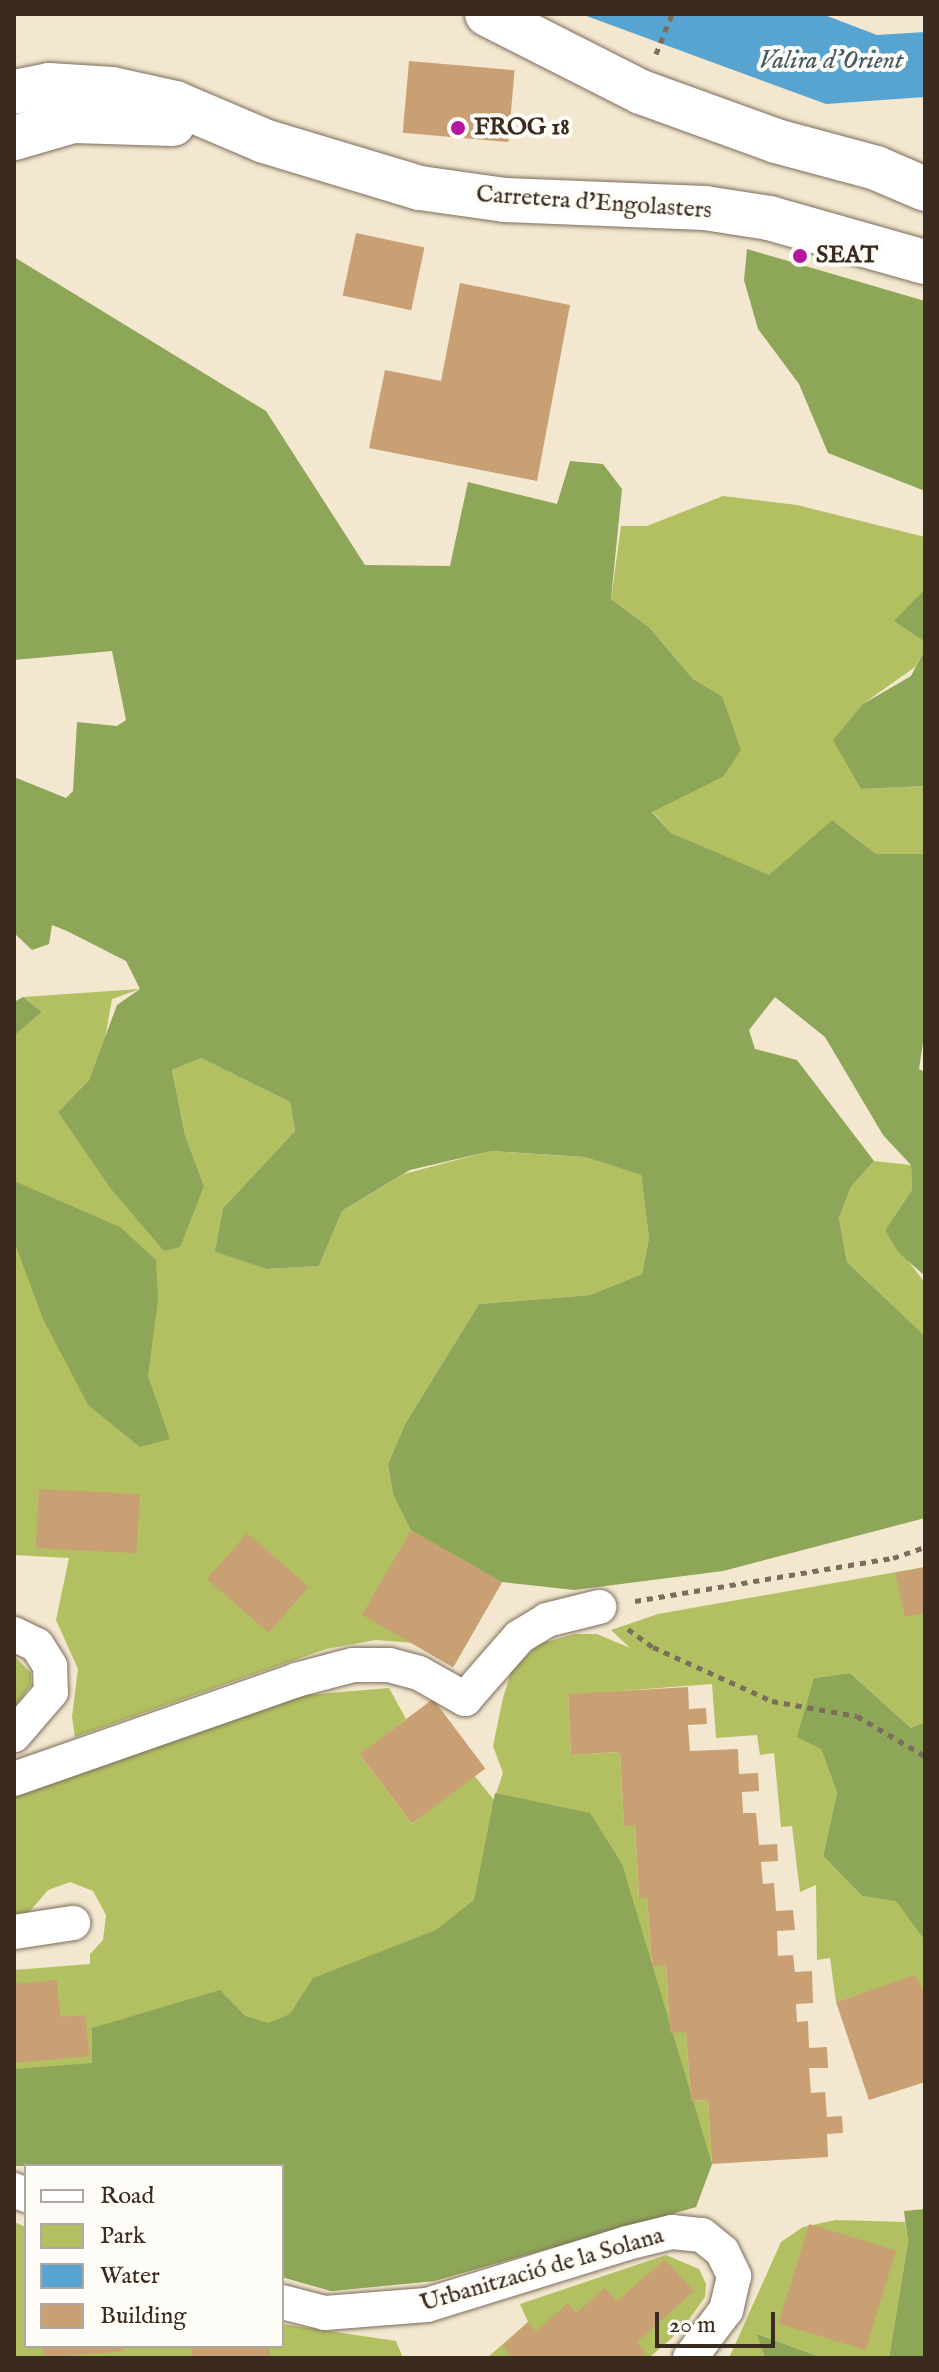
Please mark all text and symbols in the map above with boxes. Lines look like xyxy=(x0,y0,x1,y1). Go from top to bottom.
water label: Valira d'Orient xyxy=(759,45,903,77)
place label: FROG 18 xyxy=(474,114,570,142)
marker: FROG 18 xyxy=(449,119,467,137)
street label: Carretera d'Engolasters xyxy=(475,180,713,226)
place label: SEAT xyxy=(816,242,878,270)
marker: SEAT xyxy=(791,247,809,265)
legend xyxy=(24,2164,284,2348)
text: Road xyxy=(100,2181,154,2212)
text: Park xyxy=(100,2221,146,2252)
street label: Urbanització de la Solana xyxy=(417,2221,667,2319)
text: Water xyxy=(100,2261,160,2292)
scale bar xyxy=(659,2296,779,2346)
text: Building xyxy=(100,2301,186,2332)
text: 20 m xyxy=(669,2310,716,2341)

